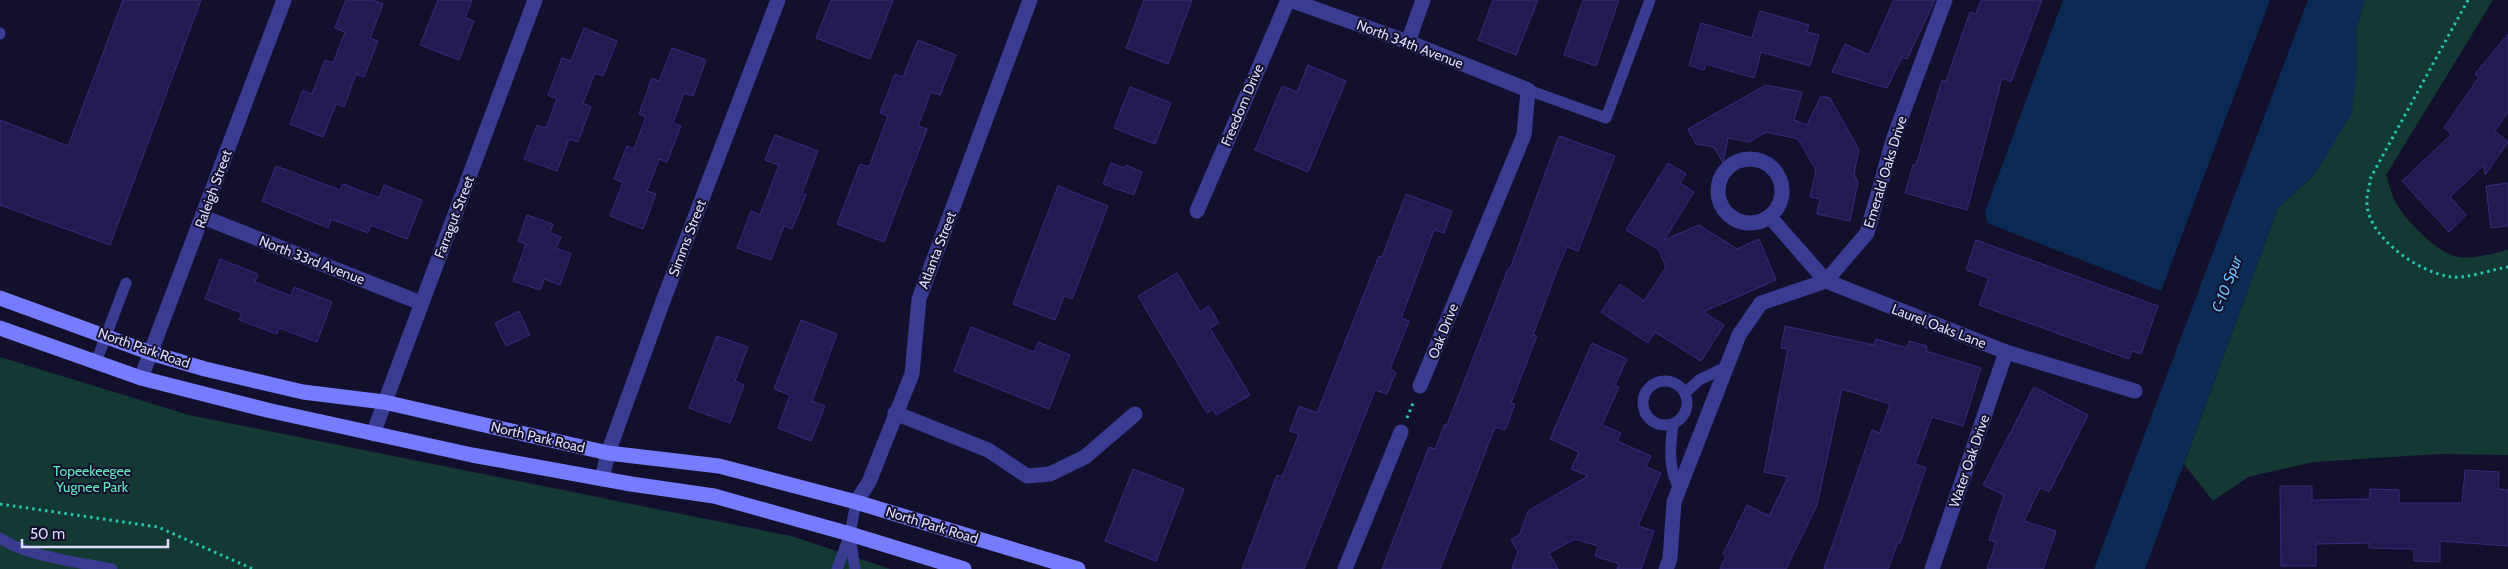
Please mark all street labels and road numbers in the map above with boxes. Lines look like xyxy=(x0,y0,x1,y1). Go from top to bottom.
street label: North 34th Avenue xyxy=(1354,15,1466,73)
street label: Freedom Drive xyxy=(1217,61,1267,149)
street label: Emerald Oaks Drive xyxy=(1859,114,1911,230)
street label: Raleigh Street xyxy=(190,147,236,231)
street label: Farragut Street xyxy=(430,173,478,261)
street label: Simms Street xyxy=(664,197,710,279)
street label: Atlanta Street xyxy=(914,209,960,291)
street label: North 33rd Avenue xyxy=(257,232,367,288)
street label: Laurel Oaks Lane xyxy=(1889,300,1989,352)
street label: Oak Drive xyxy=(1424,301,1462,361)
street label: North Park Road xyxy=(96,324,192,372)
street label: Water Oak Drive xyxy=(1945,412,1993,510)
street label: North Park Road xyxy=(489,417,587,457)
street label: North Park Road xyxy=(883,502,981,548)

